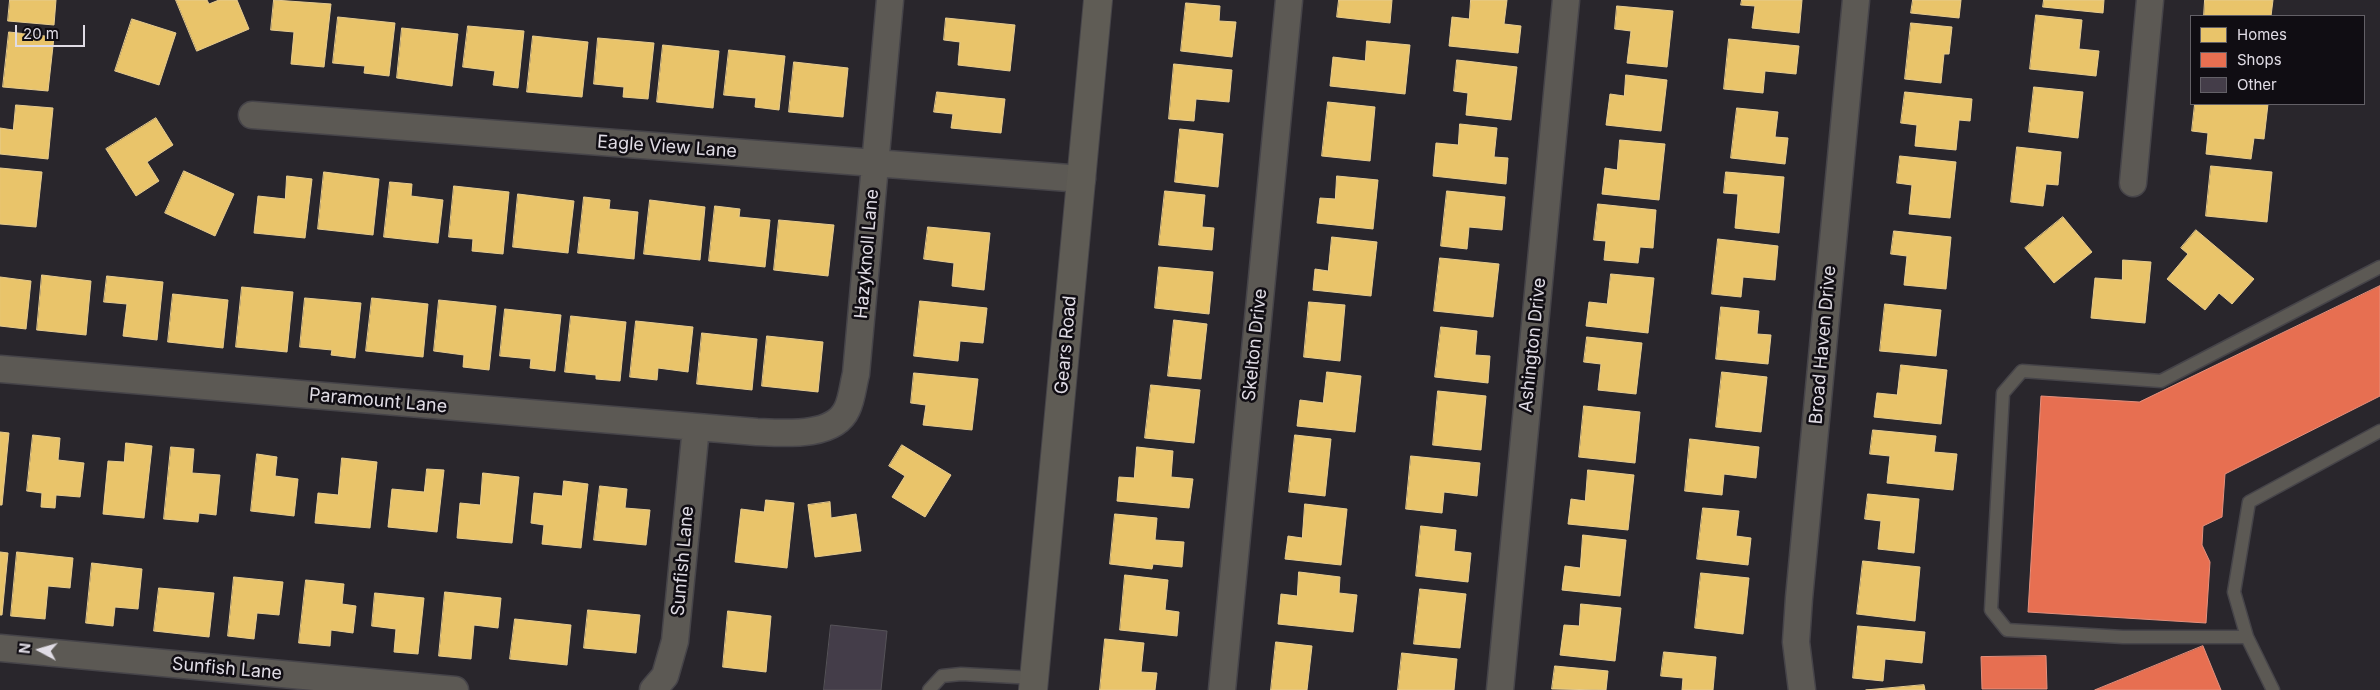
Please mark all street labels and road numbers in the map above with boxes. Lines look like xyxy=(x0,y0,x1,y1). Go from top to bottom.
street label: Eagle View Lane xyxy=(596,131,738,163)
street label: Hazyknoll Lane xyxy=(851,188,883,320)
street label: Broad Haven Drive xyxy=(1805,265,1841,425)
street label: Ashington Drive xyxy=(1515,277,1551,413)
street label: Skelton Drive xyxy=(1238,288,1272,402)
street label: Gears Road xyxy=(1051,295,1081,395)
street label: Paramount Lane xyxy=(308,384,448,418)
street label: Sunfish Lane xyxy=(667,505,699,617)
street label: Sunfish Lane xyxy=(171,653,283,685)

